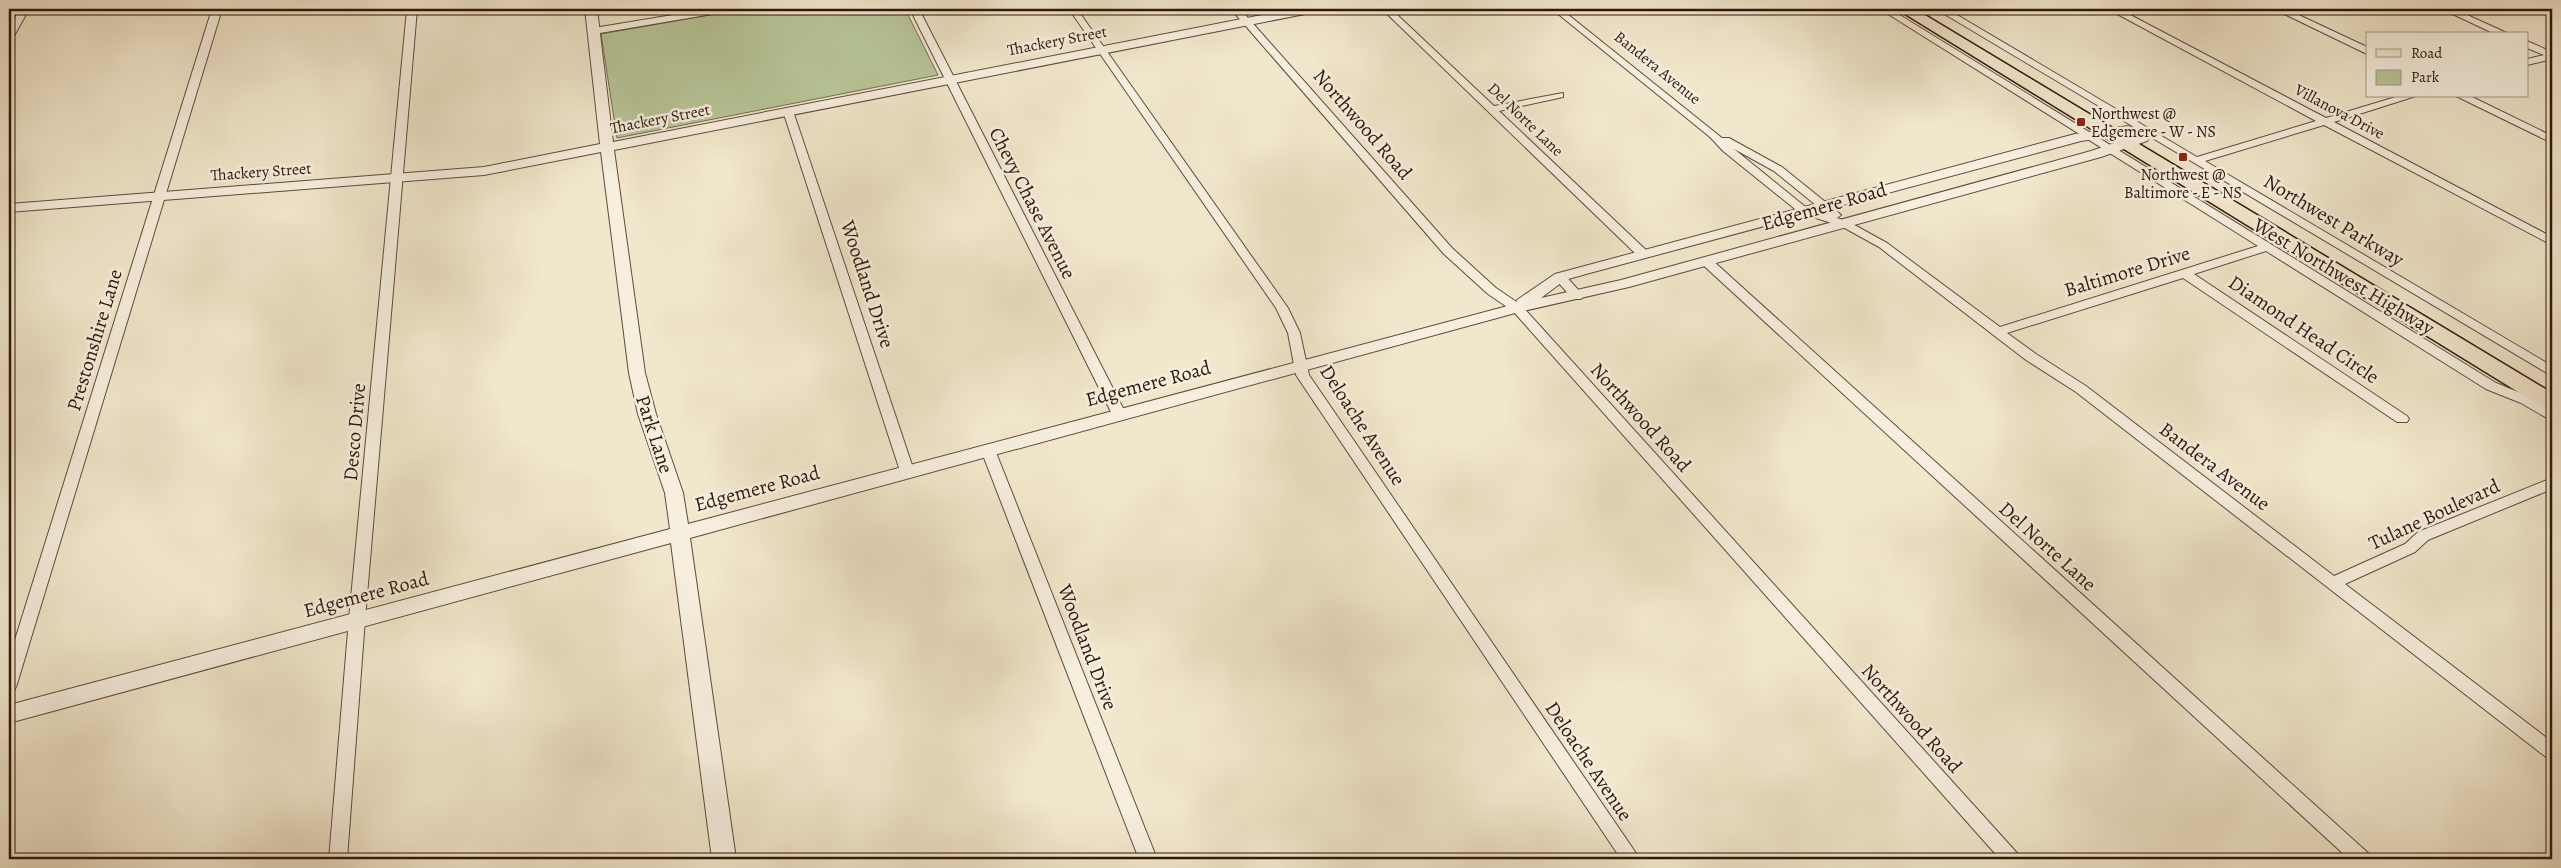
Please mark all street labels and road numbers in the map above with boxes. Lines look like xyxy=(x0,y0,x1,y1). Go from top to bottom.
street label: Thackery Street xyxy=(1006,21,1109,61)
street label: Bandera Avenue xyxy=(1609,26,1705,110)
street label: Northwood Road xyxy=(1307,63,1418,186)
street label: Del Norte Lane xyxy=(1482,78,1568,162)
street label: Villanova Drive xyxy=(2290,79,2388,145)
street label: Thackery Street xyxy=(609,99,712,139)
street label: Chevy Chase Avenue xyxy=(983,123,1083,284)
street label: Thackery Street xyxy=(210,158,312,186)
street label: Northwest Parkway xyxy=(2259,168,2410,274)
street label: Edgemere Road xyxy=(1759,176,1890,237)
street label: West Northwest Highway xyxy=(2247,211,2440,342)
street label: Woodland Drive xyxy=(834,216,901,351)
street label: Baltimore Drive xyxy=(2061,240,2193,303)
street label: Prestonshire Lane xyxy=(60,266,129,414)
street label: Diamond Head Circle xyxy=(2223,269,2384,390)
street label: Edgemere Road xyxy=(1082,354,1214,413)
street label: Northwood Road xyxy=(1584,357,1697,478)
street label: Deloache Avenue xyxy=(1313,360,1412,491)
street label: Desco Drive xyxy=(337,382,372,482)
street label: Park Lane xyxy=(629,392,680,477)
street label: Bandera Avenue xyxy=(2154,416,2276,517)
street label: Edgemere Road xyxy=(691,459,823,518)
street label: Tulane Boulevard xyxy=(2364,472,2504,557)
street label: Del Norte Lane xyxy=(1993,495,2102,597)
street label: Edgemere Road xyxy=(300,565,432,624)
street label: Woodland Drive xyxy=(1051,580,1124,714)
street label: Northwood Road xyxy=(1855,658,1968,779)
street label: Deloache Avenue xyxy=(1539,696,1639,826)

